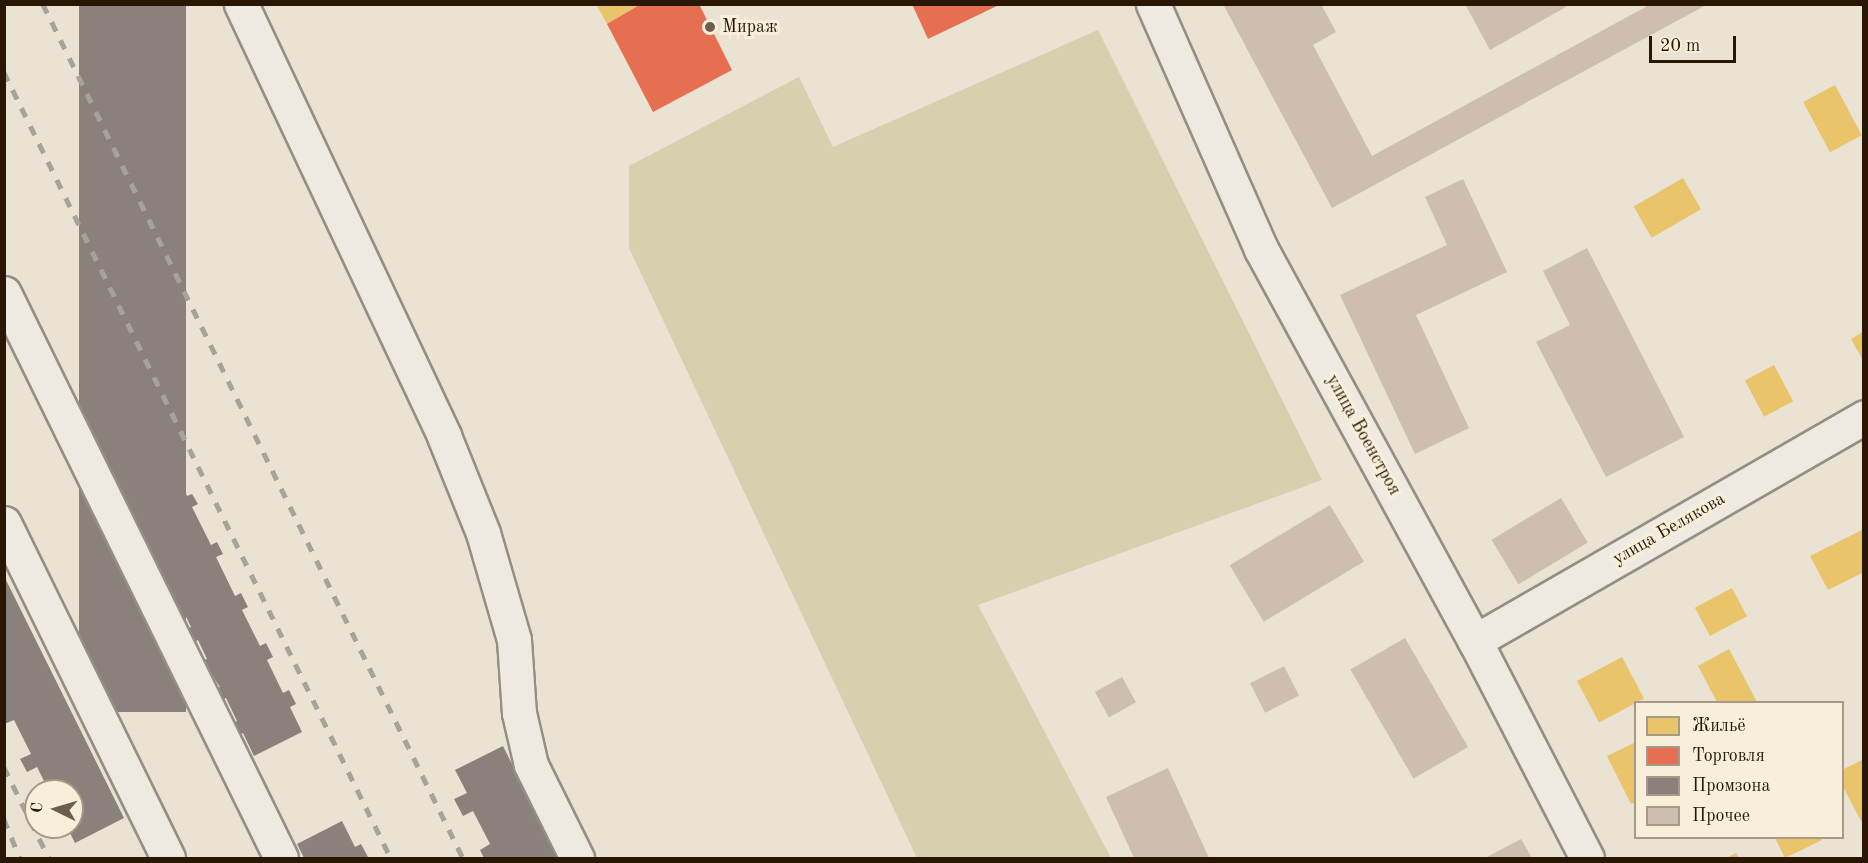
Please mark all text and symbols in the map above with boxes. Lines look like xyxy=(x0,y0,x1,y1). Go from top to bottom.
place label: Мираж xyxy=(722,16,778,38)
marker: Мираж xyxy=(703,20,717,34)
scale bar xyxy=(1652,24,1739,62)
text: 20 m xyxy=(1660,37,1700,55)
street label: улица Военстроя xyxy=(1321,371,1405,499)
street label: улица Белякова xyxy=(1609,488,1729,570)
legend xyxy=(1634,701,1844,839)
text: Жильё xyxy=(1692,717,1746,735)
text: Торговля xyxy=(1692,747,1765,765)
text: Промзона xyxy=(1692,777,1770,795)
north arrow xyxy=(24,779,84,839)
text: С xyxy=(30,802,46,814)
text: Прочее xyxy=(1692,807,1750,825)

